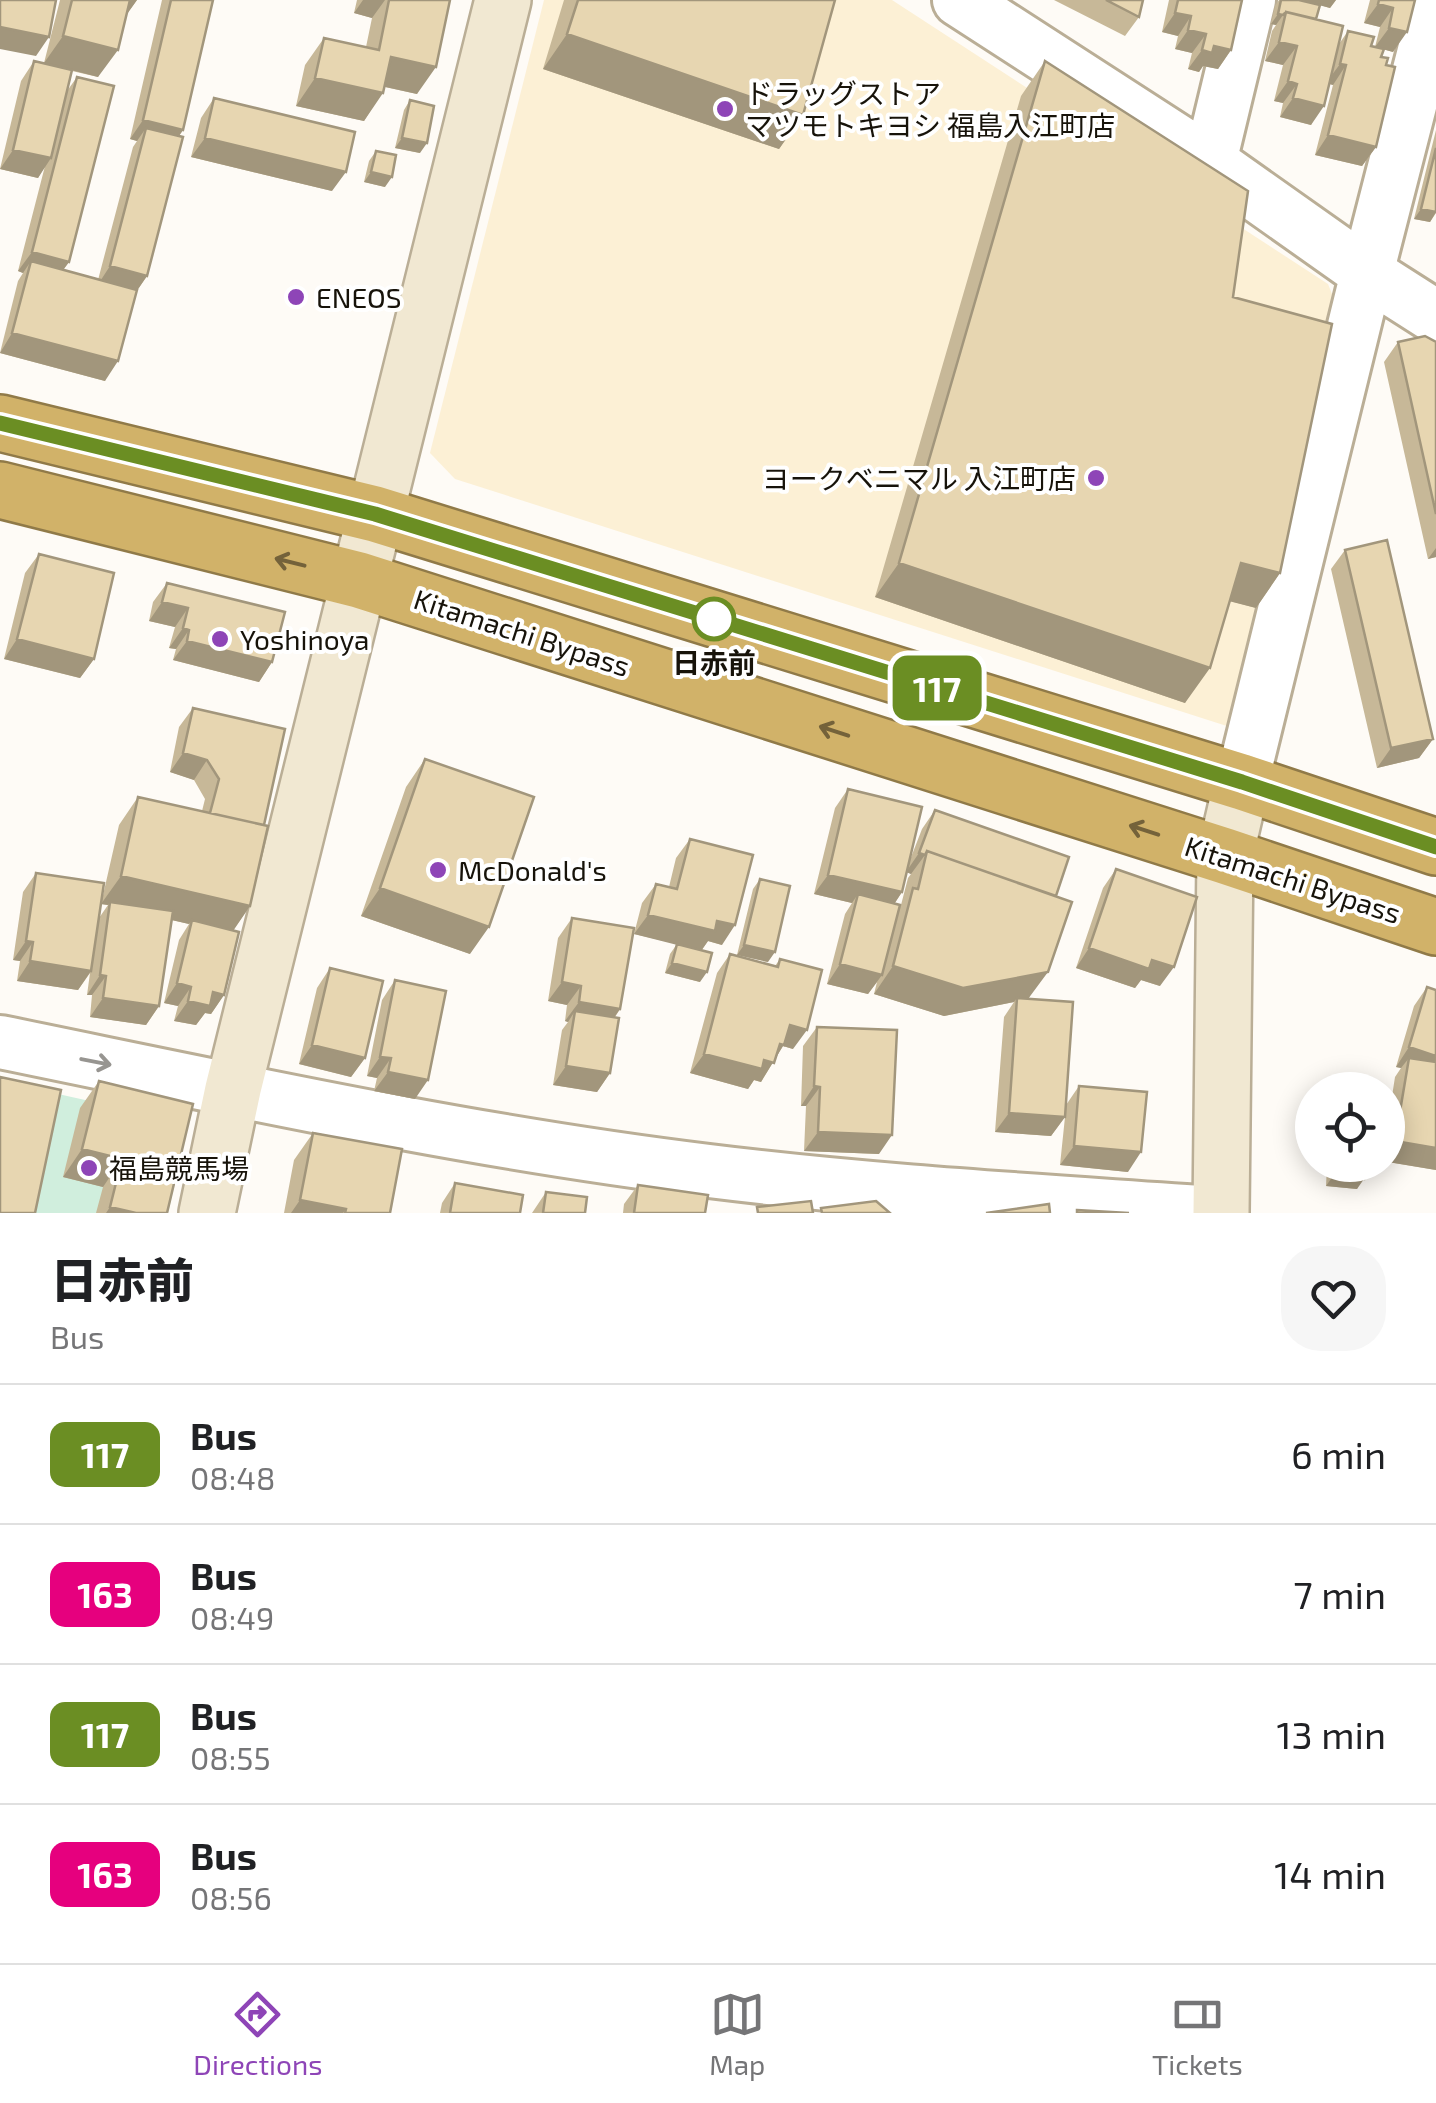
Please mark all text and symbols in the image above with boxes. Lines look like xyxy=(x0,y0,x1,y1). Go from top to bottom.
place label: ドラッグストア マツモトキヨシ 福島入江町店 xyxy=(745,76,1115,142)
marker: ドラッグストア マツモトキヨシ 福島入江町店 xyxy=(714,98,736,120)
place label: ENEOS xyxy=(316,280,401,314)
marker: ENEOS xyxy=(285,286,307,308)
place label: ヨークベニマル 入江町店 xyxy=(762,461,1076,495)
marker: ヨークベニマル 入江町店 xyxy=(1085,467,1107,489)
one-way arrow xyxy=(275,552,306,571)
street label: Kitamachi Bypass xyxy=(410,581,634,683)
marker: 日赤前 xyxy=(693,598,735,640)
place label: Yoshinoya xyxy=(240,622,369,656)
marker: Yoshinoya xyxy=(209,628,231,650)
place label: 日赤前 xyxy=(672,645,756,679)
line badge: 117 xyxy=(880,656,994,720)
text: 117 xyxy=(913,667,961,709)
one-way arrow xyxy=(819,721,851,739)
one-way arrow xyxy=(1129,820,1160,838)
street label: Kitamachi Bypass xyxy=(1181,828,1405,930)
place label: McDonald's xyxy=(458,853,607,887)
marker: McDonald's xyxy=(427,859,449,881)
one-way arrow xyxy=(79,1053,111,1072)
map controls xyxy=(1295,1072,1405,1182)
button: locate xyxy=(1295,1072,1405,1182)
place label: 福島競馬場 xyxy=(109,1151,249,1185)
marker: 福島競馬場 xyxy=(78,1157,100,1179)
button: heart xyxy=(1281,1246,1386,1351)
text: 日赤前 xyxy=(50,1250,194,1308)
text: Bus xyxy=(50,1317,104,1355)
text: Bus xyxy=(190,1412,257,1458)
text: 6 min xyxy=(1291,1431,1386,1477)
text: 117 xyxy=(81,1433,129,1475)
text: 08:48 xyxy=(190,1458,275,1496)
text: Bus xyxy=(190,1552,257,1598)
text: 7 min xyxy=(1293,1571,1386,1617)
text: 163 xyxy=(77,1573,133,1615)
text: 08:49 xyxy=(190,1598,274,1636)
text: Bus xyxy=(190,1692,257,1738)
text: 13 min xyxy=(1276,1711,1386,1757)
text: 117 xyxy=(81,1713,129,1755)
text: 08:55 xyxy=(190,1738,271,1776)
text: Bus xyxy=(190,1832,257,1878)
text: 14 min xyxy=(1274,1851,1386,1897)
text: 163 xyxy=(77,1853,133,1895)
text: 08:56 xyxy=(190,1878,272,1916)
tab: Directions xyxy=(193,1987,322,2081)
tab: Map xyxy=(709,1987,765,2081)
tab: Tickets xyxy=(1152,1987,1243,2081)

